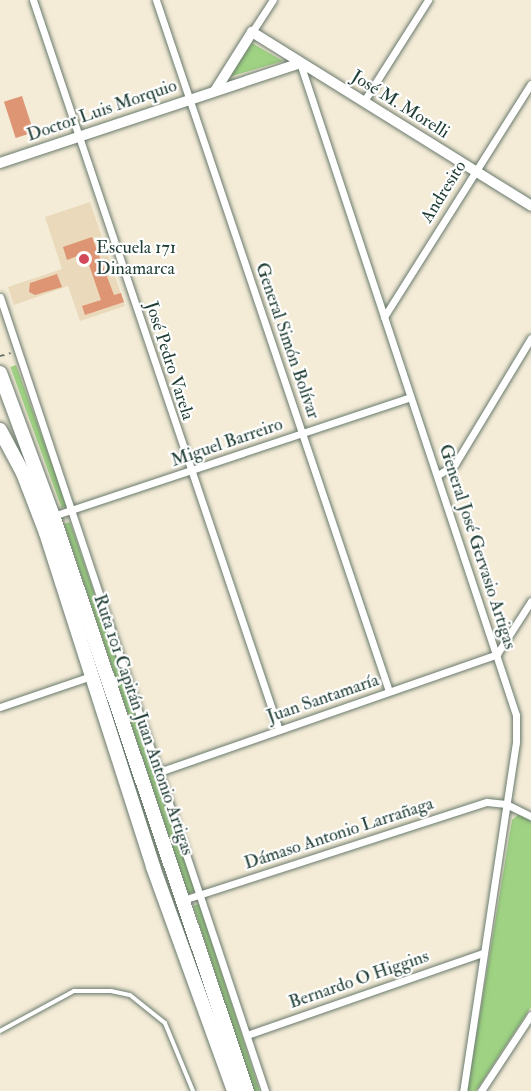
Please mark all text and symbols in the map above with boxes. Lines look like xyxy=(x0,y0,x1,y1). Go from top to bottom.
street label: José M. Morelli xyxy=(347,66,453,144)
street label: Doctor Luis Morquio xyxy=(24,75,180,147)
street label: Andresito xyxy=(417,157,471,227)
place label: Escuela 171 Dinamarca xyxy=(96,238,176,280)
marker: Escuela 171 Dinamarca xyxy=(77,252,91,266)
street label: General Simón Bolívar xyxy=(250,260,324,422)
street label: José Pedro Varela xyxy=(140,299,198,423)
street label: Miguel Barreiro xyxy=(168,414,286,472)
street label: General José Gervasio Artigas xyxy=(434,442,520,652)
street label: Ruta 101 Capitán Juan Antonio Artigas xyxy=(88,592,198,858)
street label: Juan Santamaría xyxy=(264,670,382,728)
street label: Dámaso Antonio Larrañaga xyxy=(242,793,436,875)
street label: Bernardo O Higgins xyxy=(286,946,432,1014)

